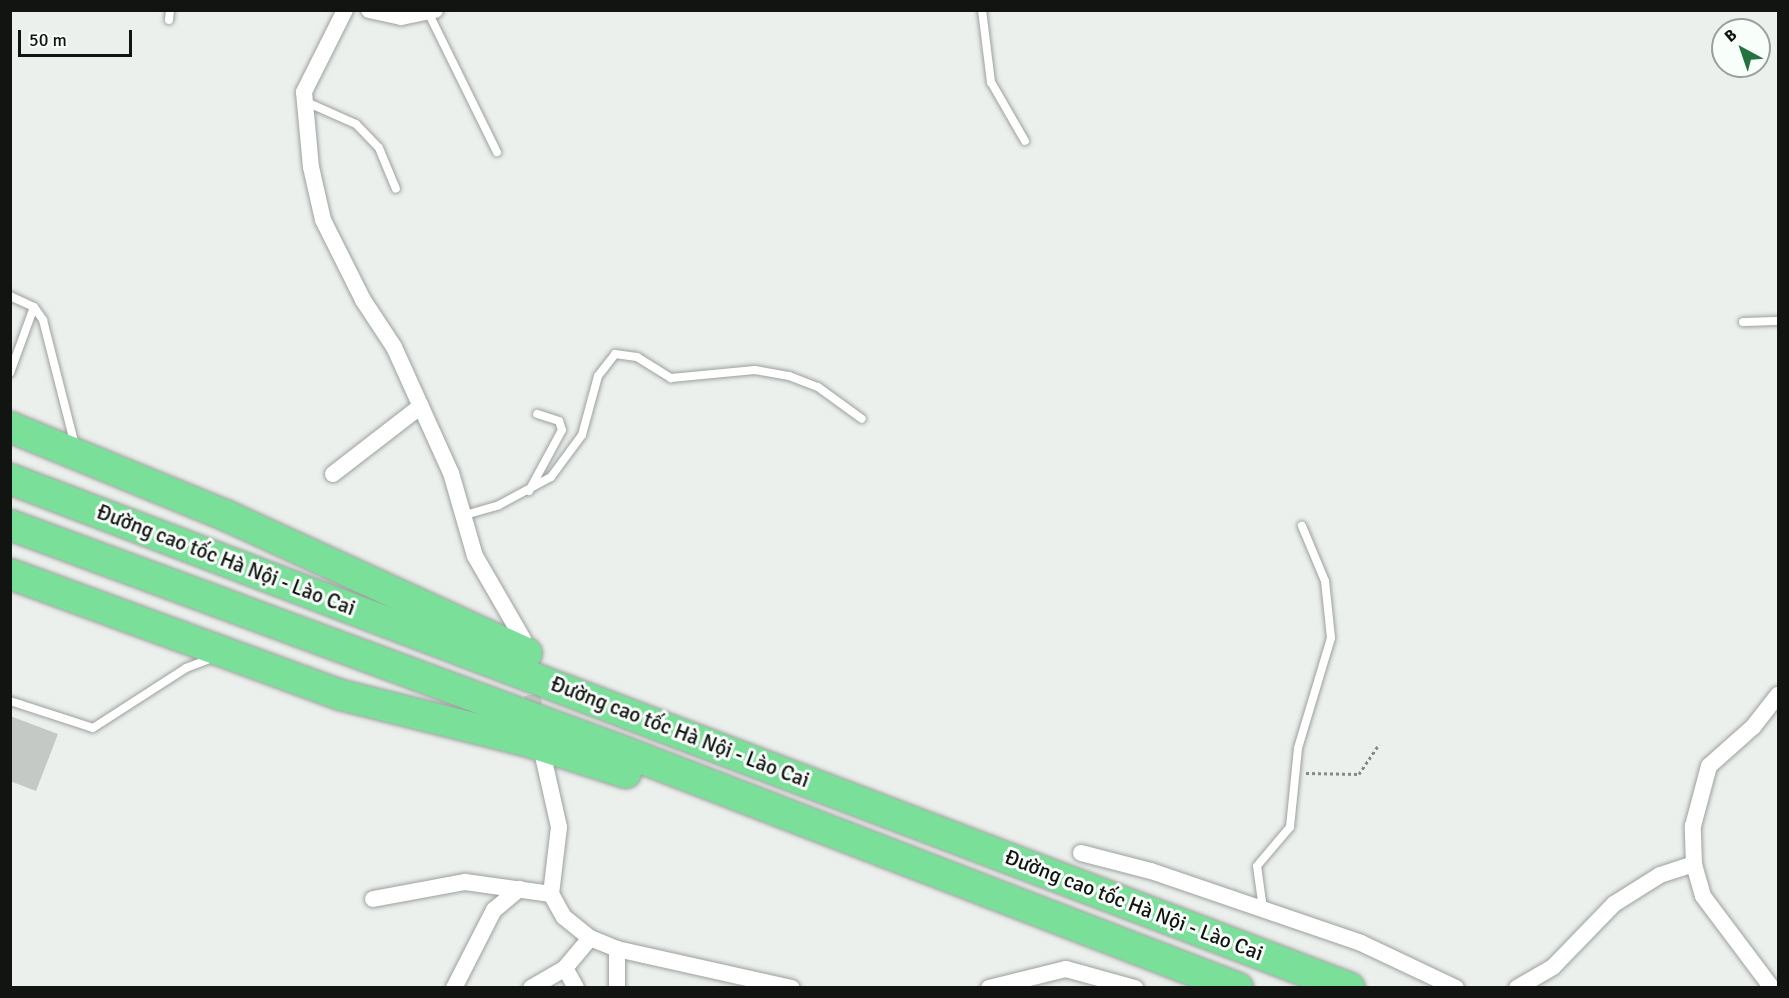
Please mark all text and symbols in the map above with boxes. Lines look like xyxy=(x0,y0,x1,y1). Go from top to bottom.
scale bar xyxy=(21,18,135,56)
north arrow xyxy=(1711,18,1771,78)
text: B xyxy=(1721,25,1741,47)
text: 50 m xyxy=(29,29,67,51)
street label: Đường cao tốc Hà Nội - Lào Cai xyxy=(93,499,359,621)
street label: Đường cao tốc Hà Nội - Lào Cai xyxy=(547,671,813,793)
street label: Đường cao tốc Hà Nội - Lào Cai xyxy=(1001,844,1267,966)

